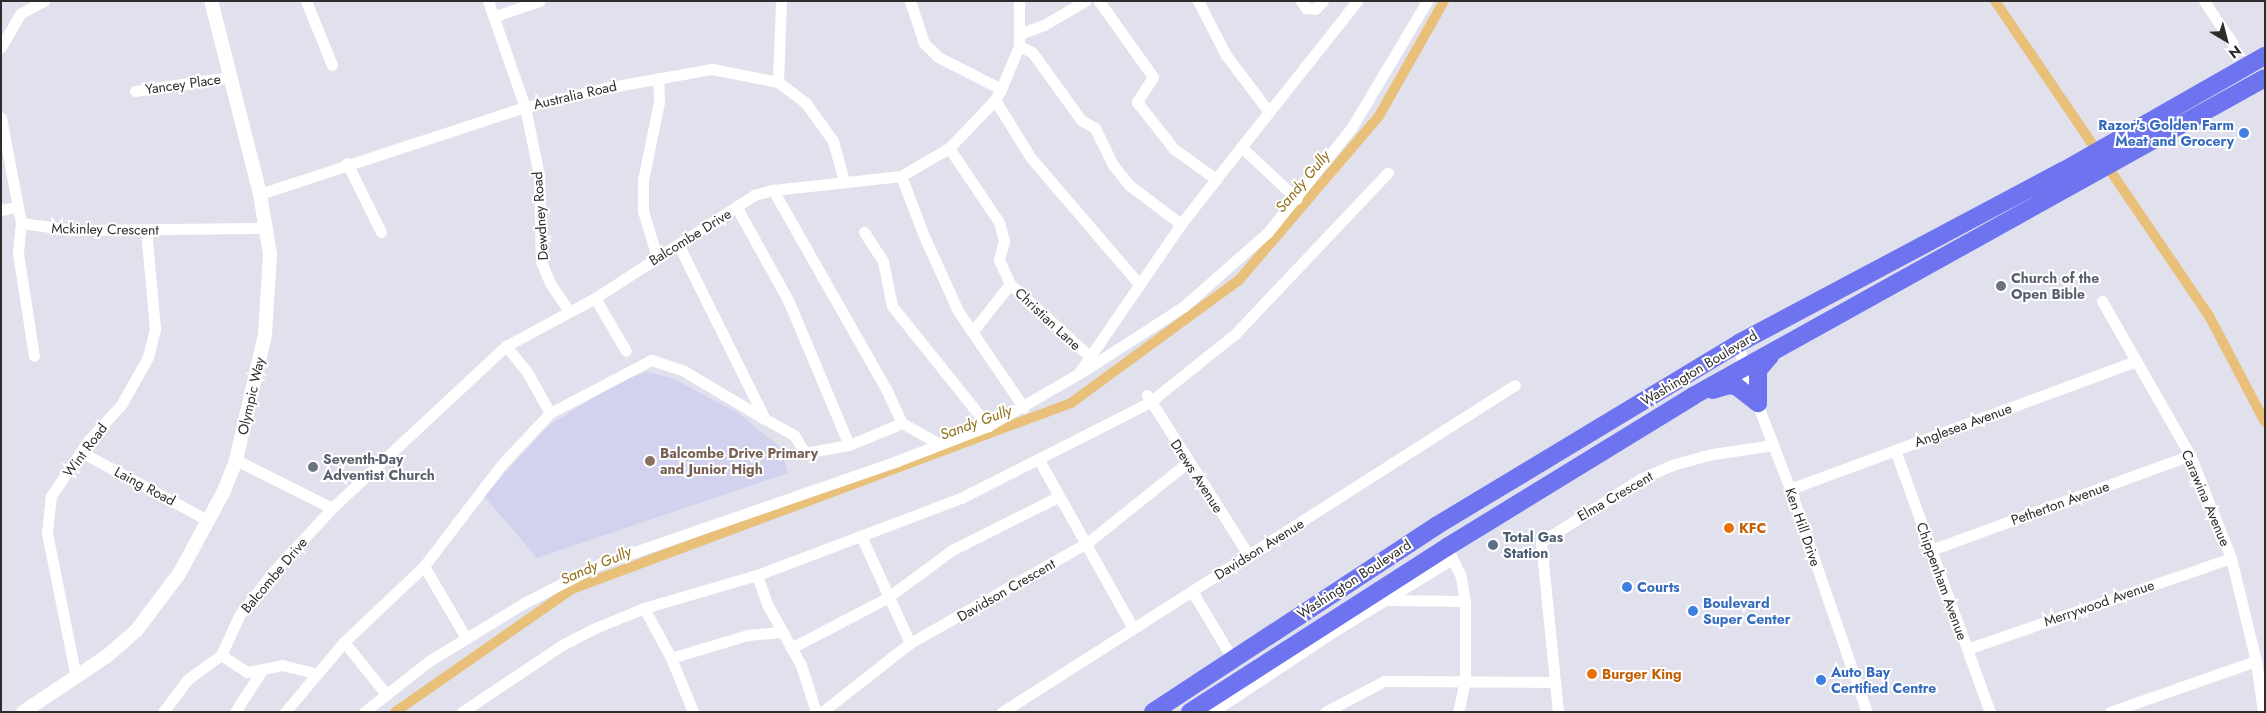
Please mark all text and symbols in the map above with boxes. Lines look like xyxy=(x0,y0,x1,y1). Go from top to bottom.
north arrow xyxy=(2201,15,2251,65)
text: N xyxy=(2225,41,2245,63)
street label: Yancey Place xyxy=(144,70,222,98)
street label: Australia Road xyxy=(532,77,618,113)
place label: Razor's Golden Farm Meat and Grocery xyxy=(2098,117,2234,150)
marker: Razor's Golden Farm Meat and Grocery xyxy=(2238,127,2250,139)
water label: Sandy Gully xyxy=(1272,147,1334,217)
street label: Dewdney Road xyxy=(529,171,551,261)
street label: Balcombe Drive xyxy=(646,205,734,269)
street label: Mckinley Crescent xyxy=(51,220,159,238)
place label: Church of the Open Bible xyxy=(2011,270,2099,302)
marker: Church of the Open Bible xyxy=(1995,280,2007,292)
street label: Christian Lane xyxy=(1012,284,1084,354)
street label: Washington Boulevard xyxy=(1638,327,1760,409)
street label: Olympic Way xyxy=(234,356,268,436)
street label: Anglesea Avenue xyxy=(1912,400,2014,450)
water label: Sandy Gully xyxy=(938,402,1014,444)
street label: Wint Road xyxy=(59,420,111,480)
street label: Drews Avenue xyxy=(1167,436,1227,516)
place label: Balcombe Drive Primary and Junior High xyxy=(660,445,818,478)
street label: Carawina Avenue xyxy=(2178,447,2234,549)
place label: Seventh-Day Adventist Church xyxy=(323,451,435,484)
marker: Balcombe Drive Primary and Junior High xyxy=(644,455,656,467)
marker: Seventh-Day Adventist Church xyxy=(307,461,319,473)
street label: Laing Road xyxy=(112,463,178,509)
street label: Elma Crescent xyxy=(1574,468,1656,524)
street label: Petherton Avenue xyxy=(2009,477,2111,529)
street label: Ken Hill Drive xyxy=(1782,486,1824,568)
street label: Davidson Avenue xyxy=(1211,515,1307,583)
place label: KFC xyxy=(1739,520,1766,536)
street label: Chippenham Avenue xyxy=(1913,520,1971,642)
marker: KFC xyxy=(1723,522,1735,534)
place label: Total Gas Station xyxy=(1503,529,1563,562)
street label: Balcombe Drive xyxy=(238,534,310,616)
street label: Washington Boulevard xyxy=(1294,536,1414,622)
marker: Total Gas Station xyxy=(1487,539,1499,551)
water label: Sandy Gully xyxy=(558,543,634,589)
street label: Davidson Crescent xyxy=(954,555,1058,625)
street label: Merrywood Avenue xyxy=(2042,576,2156,630)
place label: Courts xyxy=(1637,579,1680,595)
marker: Courts xyxy=(1621,581,1633,593)
place label: Boulevard Super Center xyxy=(1703,595,1791,628)
marker: Boulevard Super Center xyxy=(1687,605,1699,617)
place label: Auto Bay Certified Centre xyxy=(1831,664,1936,696)
place label: Burger King xyxy=(1602,666,1682,682)
marker: Burger King xyxy=(1586,668,1598,680)
marker: Auto Bay Certified Centre xyxy=(1815,674,1827,686)

